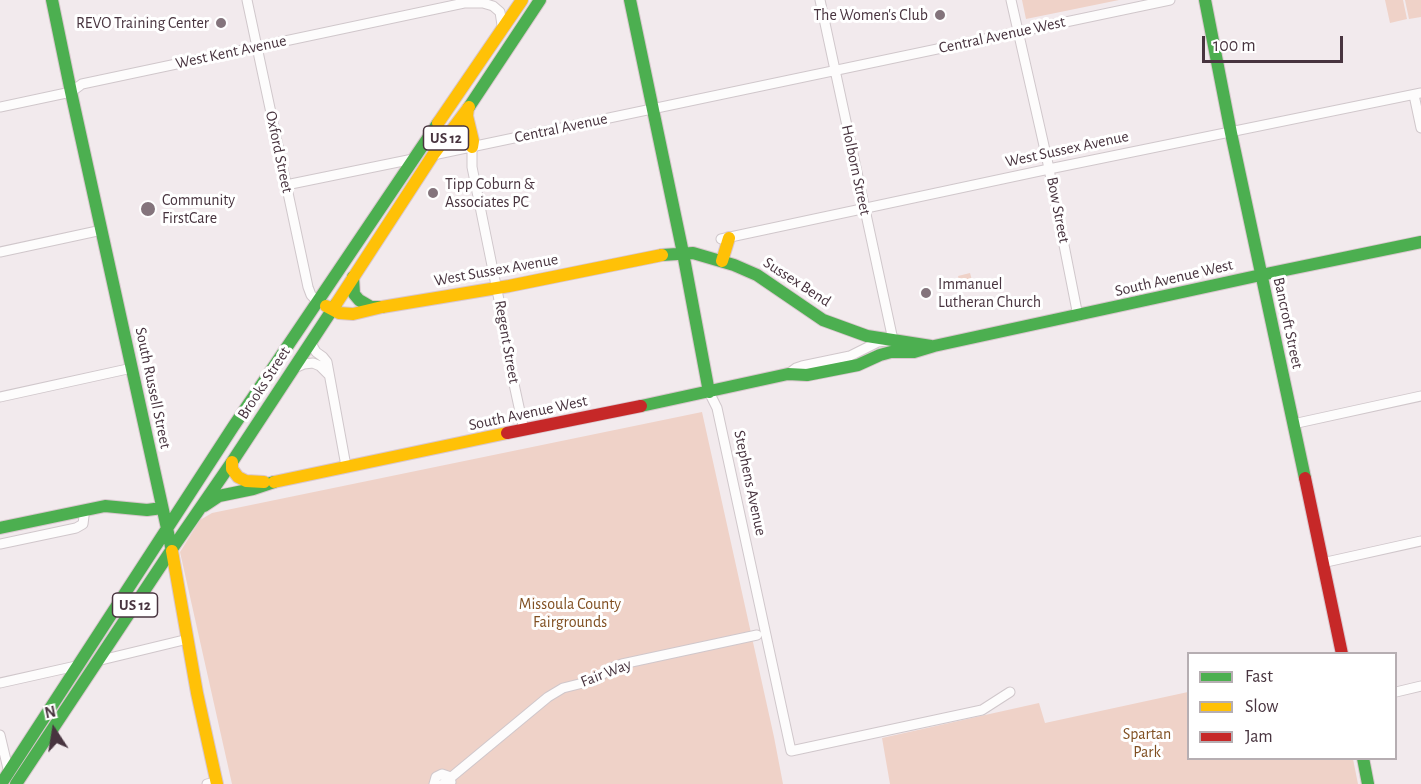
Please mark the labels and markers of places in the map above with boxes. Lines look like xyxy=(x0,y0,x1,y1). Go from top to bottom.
place label: The Women's Club xyxy=(813,5,928,25)
marker: The Women's Club xyxy=(933,8,947,22)
place label: REVO Training Center xyxy=(76,13,209,33)
marker: REVO Training Center xyxy=(214,16,228,30)
place label: Tipp Coburn & Associates PC xyxy=(445,174,535,212)
marker: Tipp Coburn & Associates PC xyxy=(426,186,440,200)
place label: Community FirstCare xyxy=(162,190,235,228)
marker: Community FirstCare xyxy=(139,200,157,218)
place label: Immanuel Lutheran Church xyxy=(938,274,1041,312)
marker: Immanuel Lutheran Church xyxy=(919,286,933,300)

